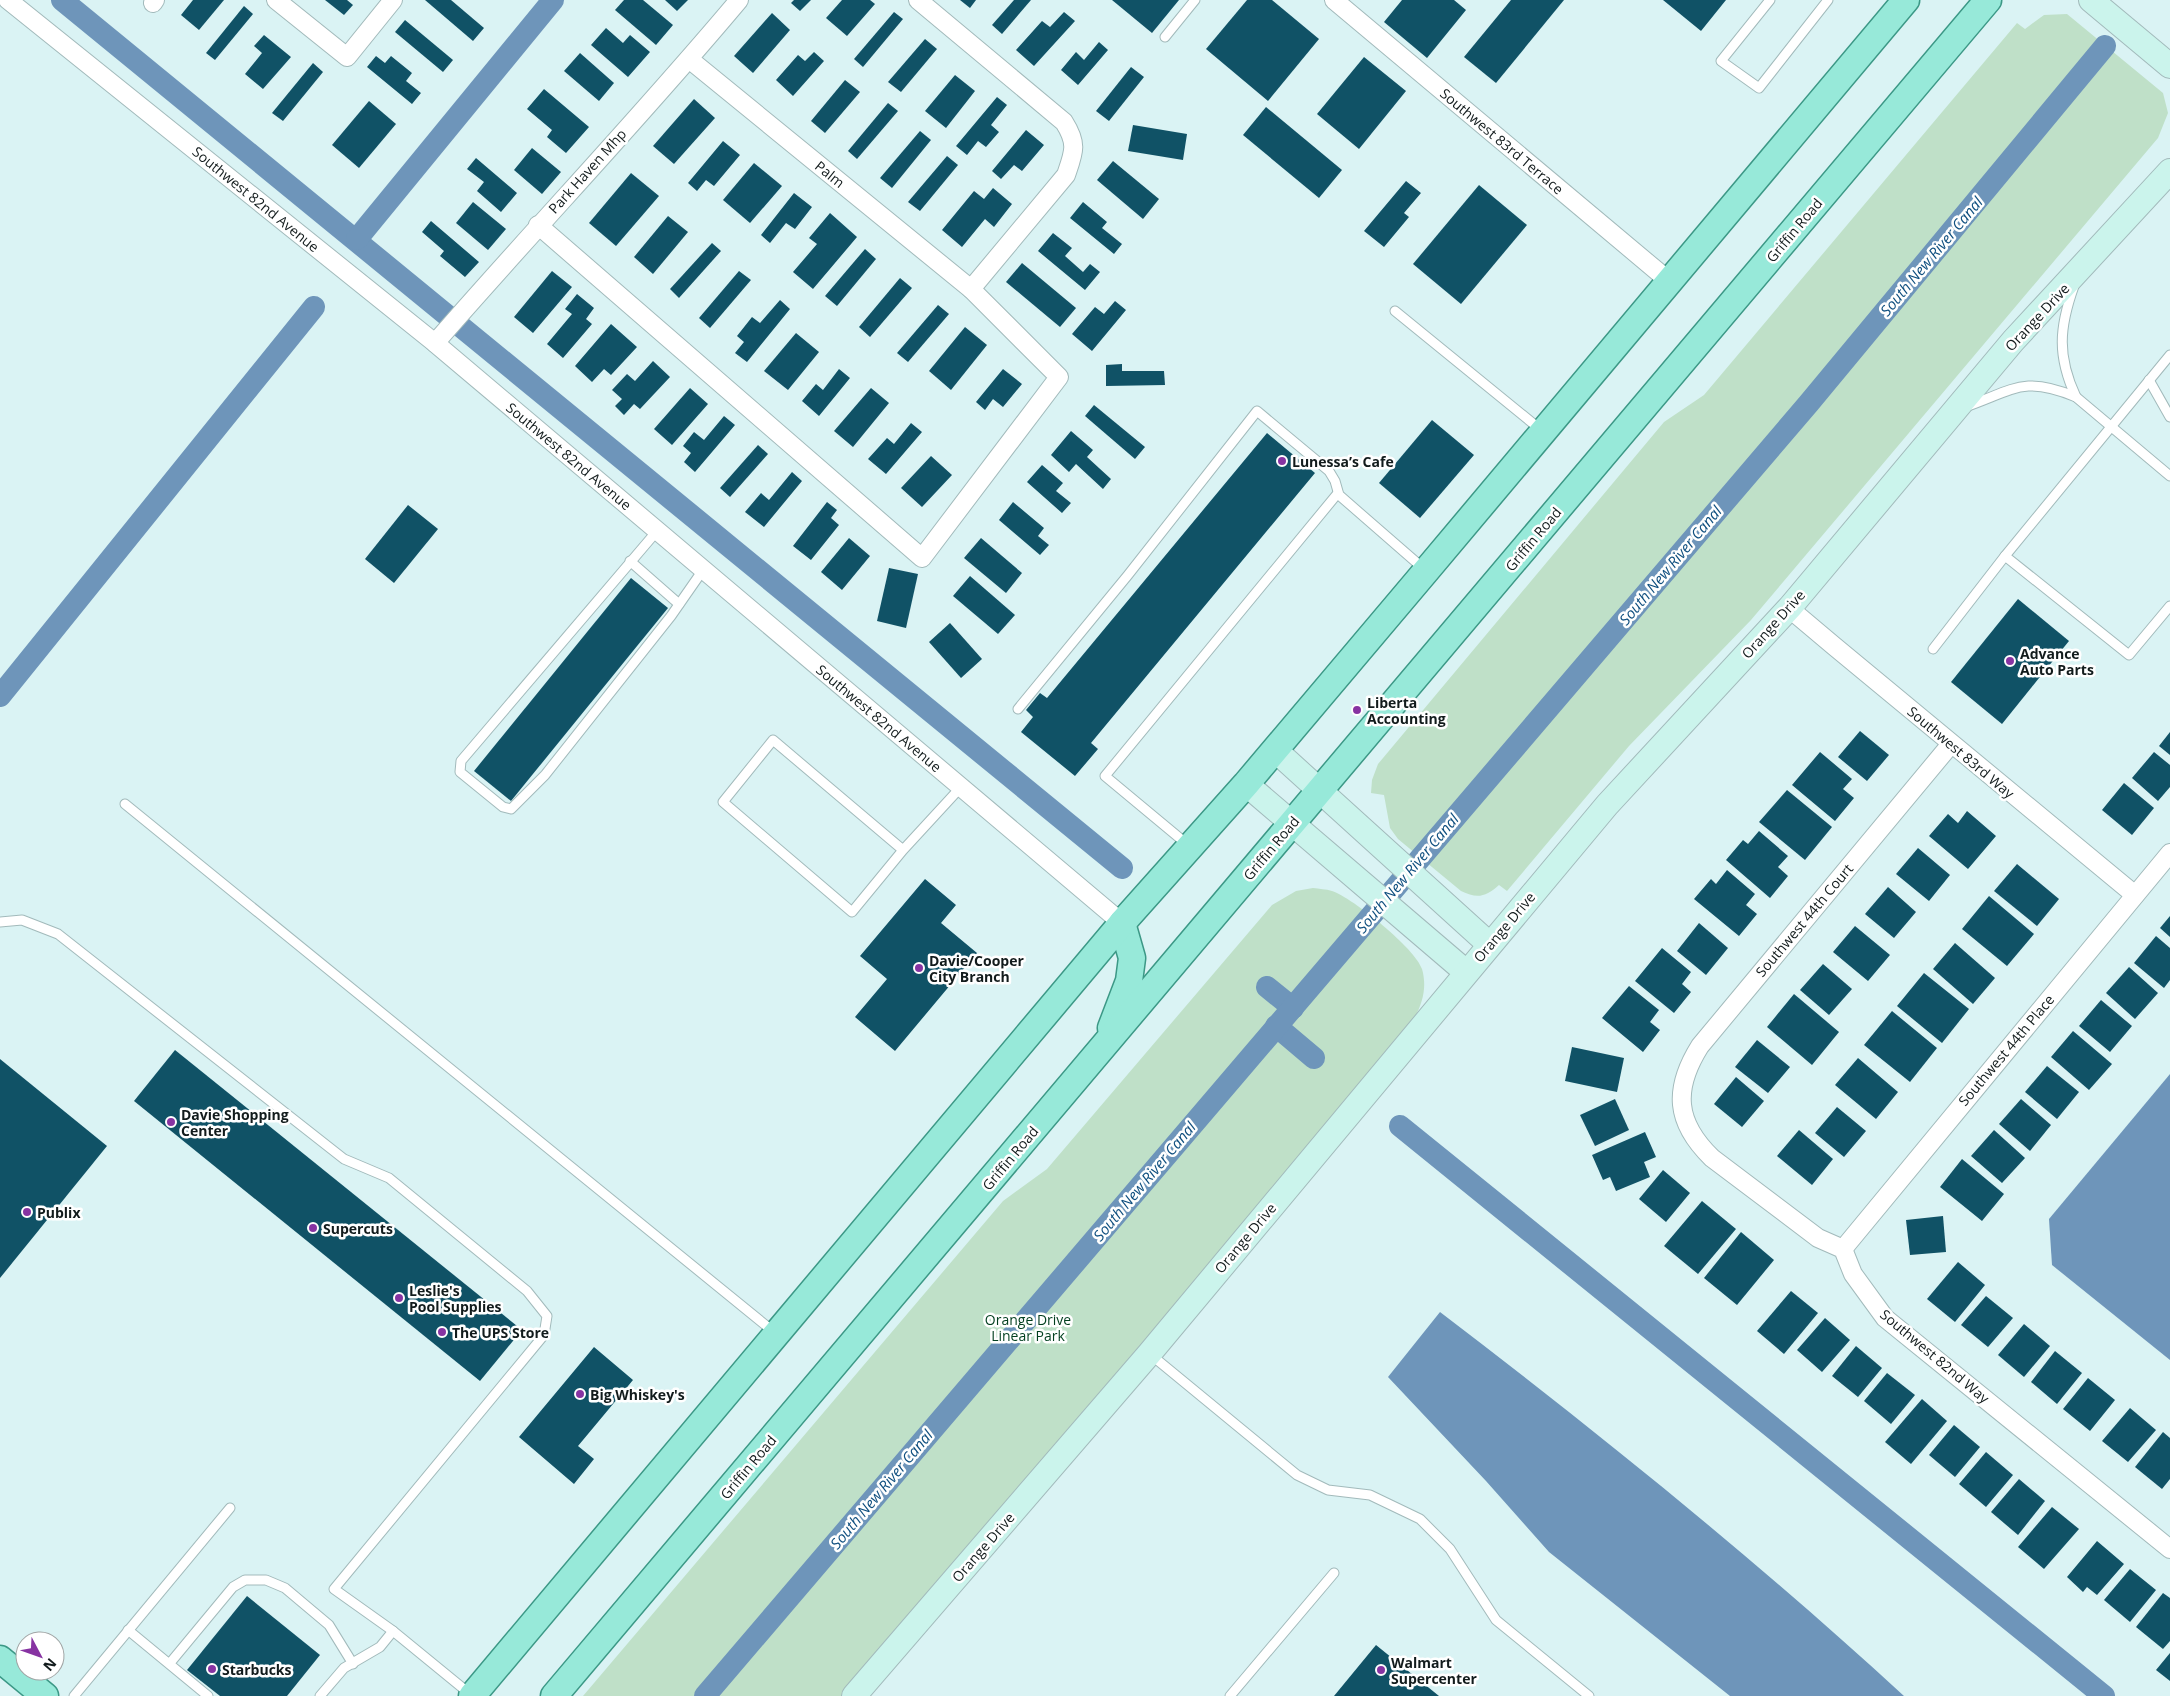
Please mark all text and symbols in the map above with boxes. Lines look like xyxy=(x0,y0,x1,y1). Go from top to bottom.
street label: Southwest 83rd Terrace xyxy=(1436,84,1568,198)
street label: Park Haven Mhp xyxy=(544,125,630,217)
street label: Southwest 82nd Avenue xyxy=(189,142,323,256)
street label: Palm xyxy=(811,156,849,192)
water label: South New River Canal xyxy=(1875,191,1988,320)
street label: Griffin Road xyxy=(1762,194,1826,266)
street label: Orange Drive xyxy=(2001,279,2073,355)
street label: Southwest 82nd Avenue xyxy=(502,398,636,514)
place label: Lunessa’s Cafe xyxy=(1292,452,1394,471)
marker: Lunessa’s Cafe xyxy=(1276,455,1288,467)
water label: South New River Canal xyxy=(1614,500,1727,629)
street label: Griffin Road xyxy=(1501,503,1565,575)
street label: Orange Drive xyxy=(1737,585,1809,662)
place label: Advance Auto Parts xyxy=(2020,644,2094,679)
marker: Advance Auto Parts xyxy=(2004,655,2016,667)
street label: Southwest 82nd Avenue xyxy=(812,660,946,776)
place label: Liberta Accounting xyxy=(1367,693,1446,728)
street label: Southwest 83rd Way xyxy=(1904,702,2019,803)
marker: Liberta Accounting xyxy=(1351,704,1363,716)
water label: South New River Canal xyxy=(1351,808,1464,937)
street label: Griffin Road xyxy=(1239,812,1303,884)
street label: Southwest 44th Court xyxy=(1751,859,1857,981)
street label: Orange Drive xyxy=(1469,888,1539,966)
place label: Davie/Cooper City Branch xyxy=(929,951,1024,986)
marker: Davie/Cooper City Branch xyxy=(913,962,925,974)
street label: Southwest 44th Place xyxy=(1954,990,2058,1110)
place label: Davie Shopping Center xyxy=(181,1105,289,1140)
marker: Davie Shopping Center xyxy=(165,1116,177,1128)
water label: South New River Canal xyxy=(1088,1116,1201,1245)
street label: Griffin Road xyxy=(978,1122,1042,1194)
street label: Orange Drive xyxy=(1210,1199,1280,1277)
place label: Publix xyxy=(37,1203,81,1222)
marker: Publix xyxy=(21,1206,33,1218)
place label: Supercuts xyxy=(323,1219,393,1238)
marker: Supercuts xyxy=(307,1222,319,1234)
place label: Leslie's Pool Supplies xyxy=(409,1281,501,1316)
marker: Leslie's Pool Supplies xyxy=(393,1292,405,1304)
street label: Southwest 82nd Way xyxy=(1876,1305,1994,1408)
park label: Orange Drive Linear Park xyxy=(985,1310,1071,1345)
place label: The UPS Store xyxy=(452,1323,549,1342)
marker: The UPS Store xyxy=(436,1326,448,1338)
place label: Big Whiskey's xyxy=(590,1385,685,1404)
marker: Big Whiskey's xyxy=(574,1388,586,1400)
water label: South New River Canal xyxy=(825,1424,938,1553)
street label: Griffin Road xyxy=(716,1431,780,1503)
street label: Orange Drive xyxy=(948,1508,1019,1586)
north arrow xyxy=(15,1631,65,1681)
place label: Walmart Supercenter xyxy=(1391,1653,1477,1688)
text: N xyxy=(39,1654,61,1675)
place label: Starbucks xyxy=(222,1660,292,1679)
marker: Starbucks xyxy=(206,1663,218,1675)
marker: Walmart Supercenter xyxy=(1375,1664,1387,1676)

